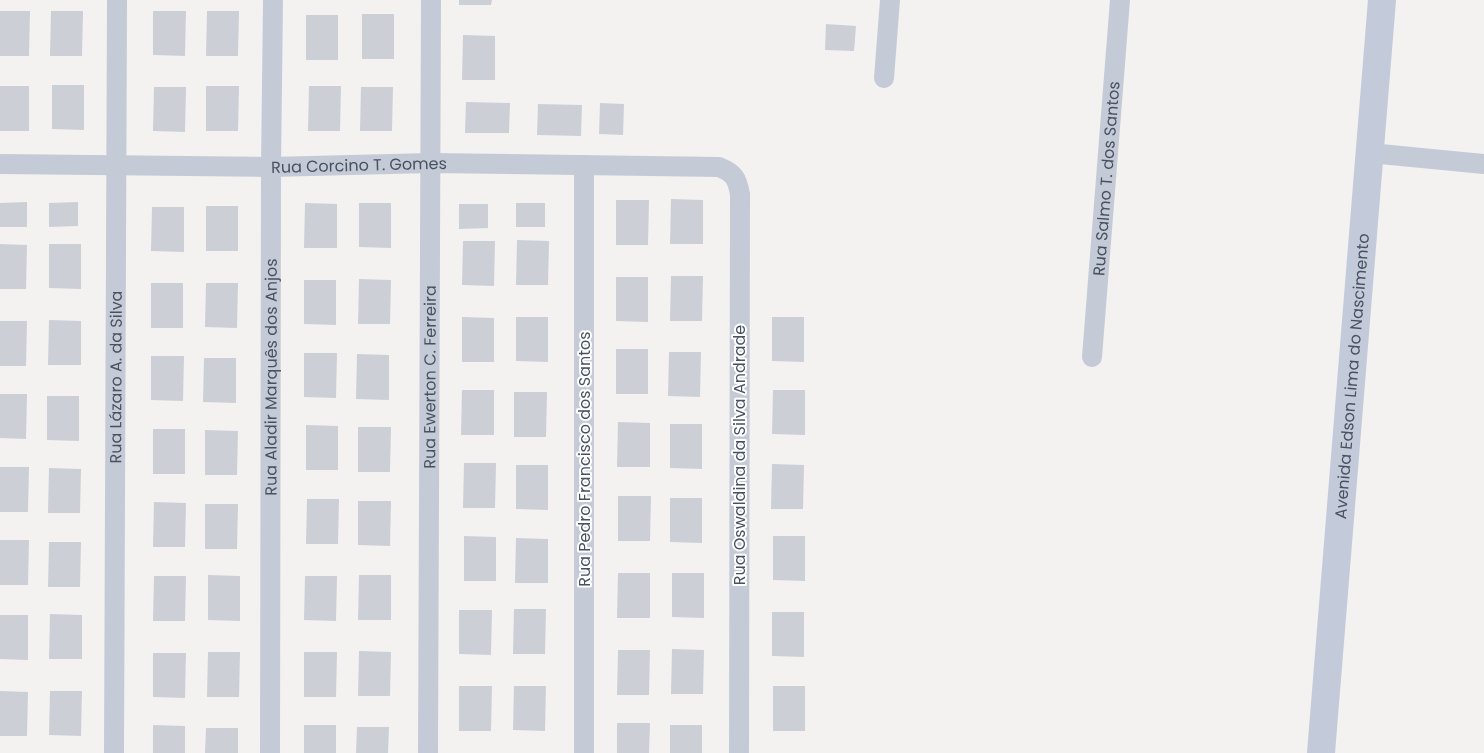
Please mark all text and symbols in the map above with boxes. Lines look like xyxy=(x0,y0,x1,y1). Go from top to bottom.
street label: Rua Salmo T. dos Santos xyxy=(1087,80,1125,277)
street label: Rua Corcino T. Gomes xyxy=(271,151,447,178)
street label: Avenida Edson Lima do Nascimento xyxy=(1328,232,1375,520)
street label: Rua Aladir Marquês dos Anjos xyxy=(259,258,282,496)
street label: Rua Ewerton C. Ferreira xyxy=(418,285,441,469)
street label: Rua Lázaro A. da Silva xyxy=(104,290,127,464)
street label: Rua Oswaldina da Silva Andrade xyxy=(728,325,751,585)
street label: Rua Pedro Francisco dos Santos xyxy=(573,331,596,587)

